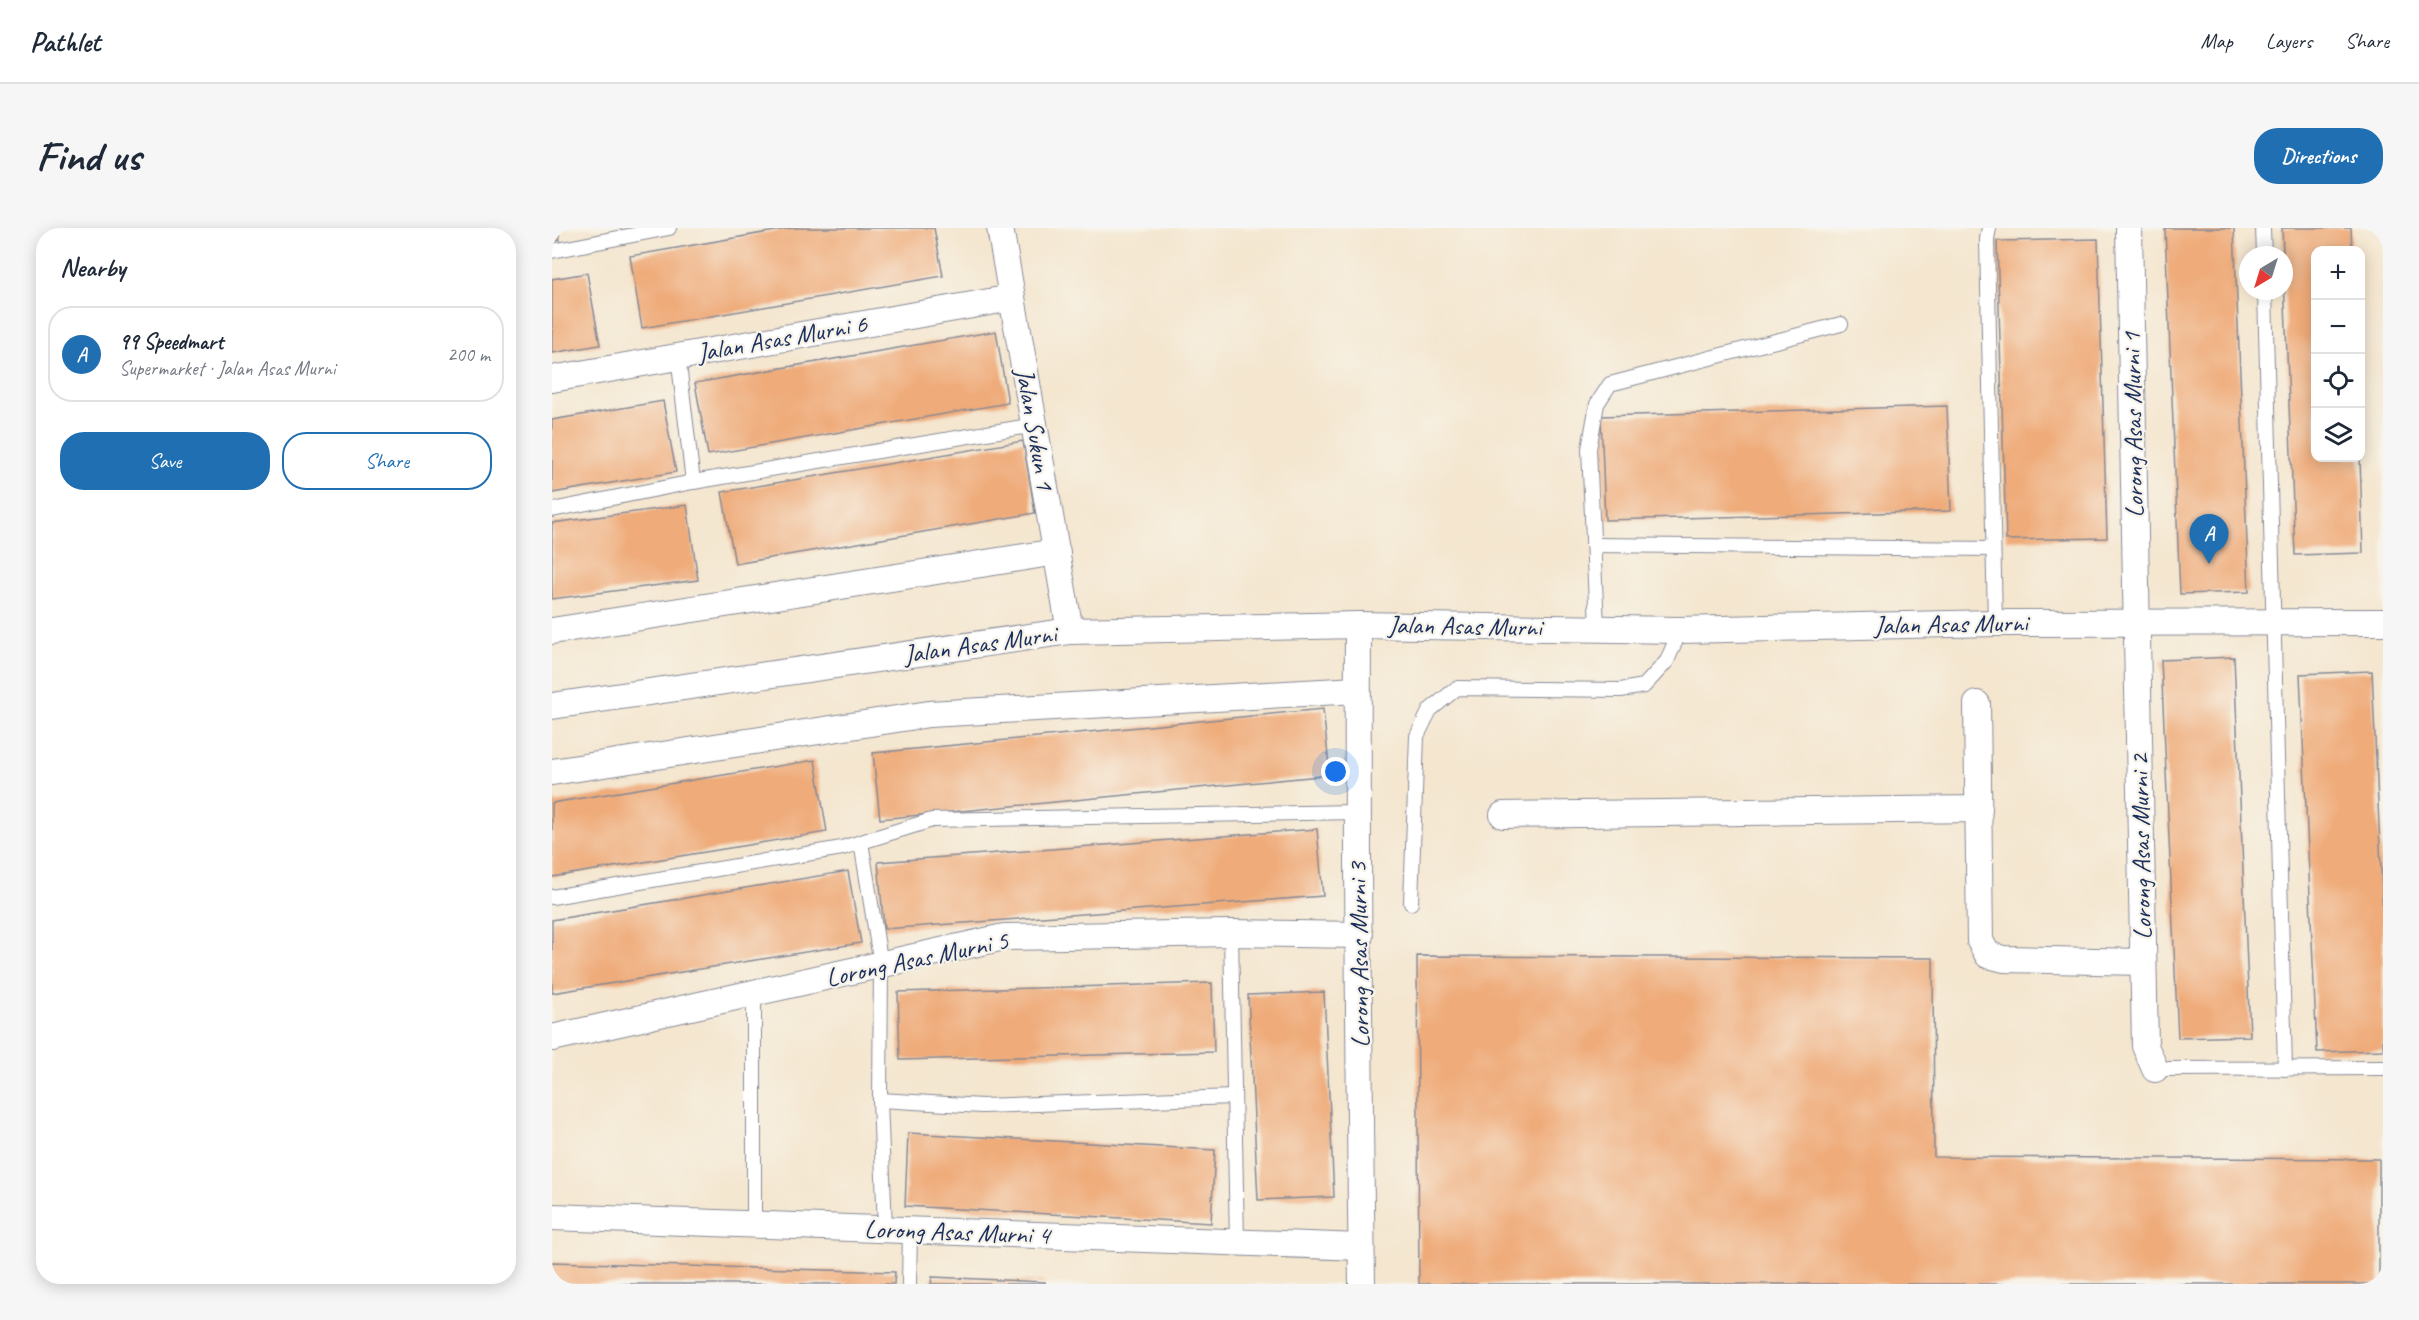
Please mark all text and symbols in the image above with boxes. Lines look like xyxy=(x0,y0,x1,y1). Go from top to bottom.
text: Pathlet xyxy=(30,24,100,59)
text: Map xyxy=(2200,28,2233,54)
text: Layers xyxy=(2266,28,2312,54)
text: Share xyxy=(2345,28,2389,54)
button: Directions xyxy=(2254,128,2383,184)
text: Find us xyxy=(36,130,141,183)
north arrow xyxy=(2239,246,2293,300)
map controls xyxy=(2311,246,2365,462)
button: + xyxy=(2311,246,2365,300)
text: Nearby xyxy=(60,251,125,284)
button: − xyxy=(2311,300,2365,354)
street label: Jalan Asas Murni 6 xyxy=(693,307,871,369)
text: 99 Speedmart xyxy=(119,328,223,356)
street label: Lorong Asas Murni 1 xyxy=(2115,331,2151,518)
text: A xyxy=(76,342,87,367)
text: 200 m xyxy=(447,342,490,367)
button: locate xyxy=(2311,354,2365,408)
text: Supermarket · Jalan Asas Murni xyxy=(119,356,336,381)
street label: Jalan Sukun 1 xyxy=(1008,364,1062,494)
button: layers xyxy=(2311,408,2365,462)
button: Save xyxy=(60,432,270,490)
button: Share xyxy=(282,432,492,490)
pin: A xyxy=(2190,514,2228,564)
street label: Jalan Asas Murni xyxy=(1872,606,2031,642)
street label: Jalan Asas Murni xyxy=(1386,608,1545,644)
street label: Jalan Asas Murni xyxy=(900,617,1061,671)
street label: Lorong Asas Murni 2 xyxy=(2123,752,2159,940)
your location xyxy=(1321,757,1350,786)
street label: Lorong Asas Murni 3 xyxy=(1341,860,1377,1048)
street label: Lorong Asas Murni 5 xyxy=(823,923,1012,994)
street label: Lorong Asas Murni 4 xyxy=(864,1212,1053,1252)

